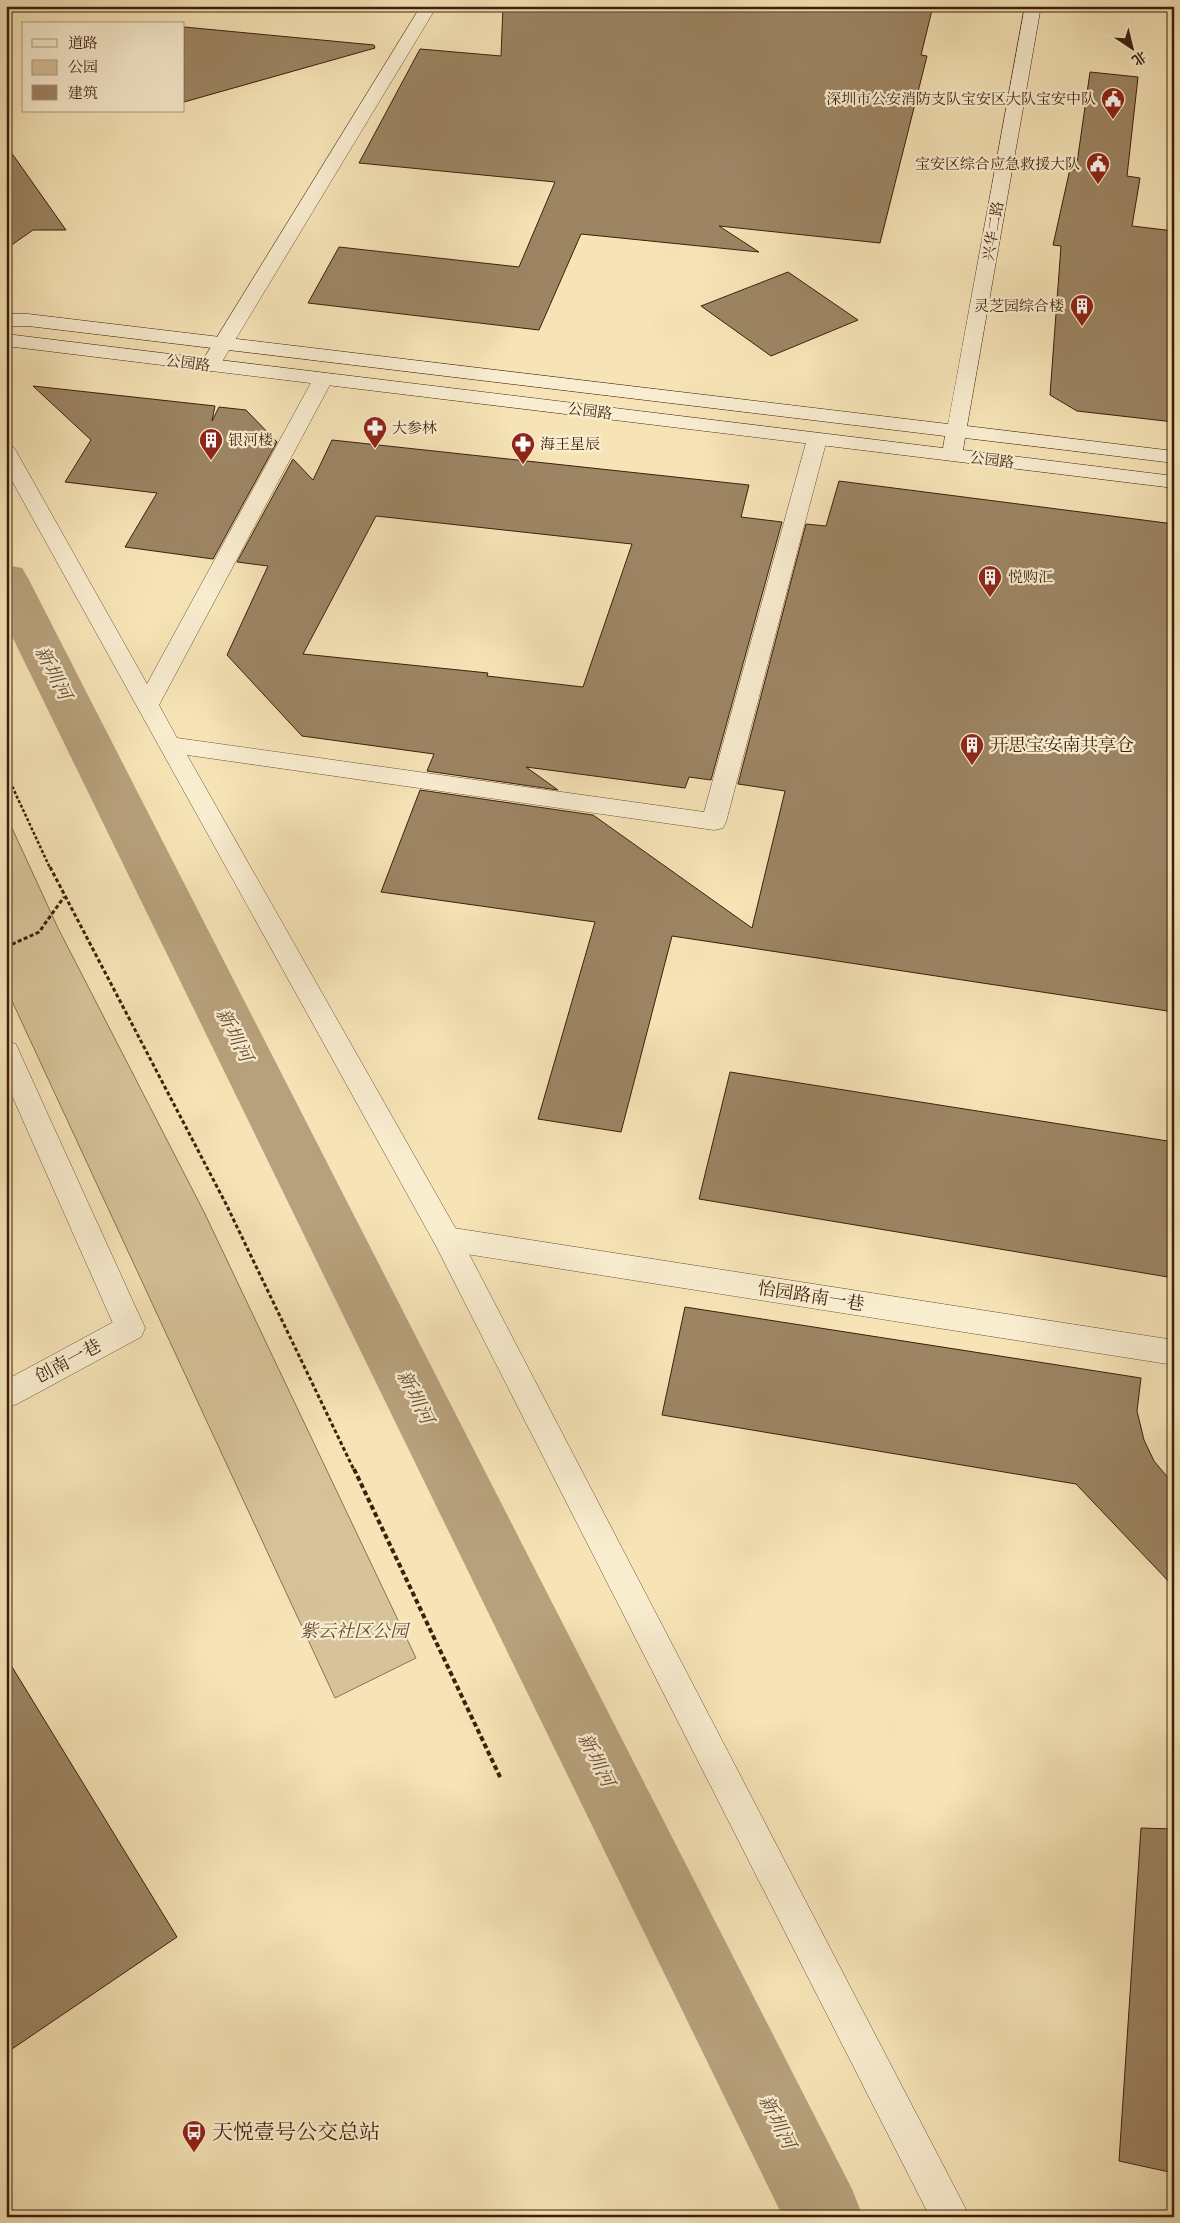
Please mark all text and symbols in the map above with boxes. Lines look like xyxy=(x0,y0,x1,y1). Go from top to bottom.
legend xyxy=(22,22,185,112)
north arrow xyxy=(1108,22,1158,72)
text: 道路 xyxy=(68,33,98,53)
text: 北 xyxy=(1128,46,1150,70)
text: 公园 xyxy=(68,57,98,77)
text: 建筑 xyxy=(68,83,98,103)
public building icon: 深圳市公安消防支队宝安区大队宝安中队 xyxy=(1100,86,1126,120)
place label: 深圳市公安消防支队宝安区大队宝安中队 xyxy=(826,89,1096,109)
public building icon: 宝安区综合应急救援大队 xyxy=(1085,151,1111,185)
place label: 宝安区综合应急救援大队 xyxy=(915,154,1080,174)
street label: 兴华二路 xyxy=(978,200,1008,262)
building icon: 灵芝园综合楼 xyxy=(1069,293,1095,327)
place label: 灵芝园综合楼 xyxy=(974,296,1064,316)
street label: 公园路 xyxy=(164,350,212,376)
street label: 公园路 xyxy=(566,398,614,424)
pharmacy icon: 大参林 xyxy=(362,415,388,449)
place label: 大参林 xyxy=(392,418,437,438)
building icon: 银河楼 xyxy=(198,427,224,461)
place label: 银河楼 xyxy=(228,430,273,450)
pharmacy icon: 海王星辰 xyxy=(510,431,536,465)
place label: 海王星辰 xyxy=(540,434,600,454)
street label: 公园路 xyxy=(968,447,1016,473)
building icon: 悦购汇 xyxy=(977,564,1003,598)
place label: 悦购汇 xyxy=(1008,567,1053,587)
water label: 新圳河 xyxy=(28,642,79,707)
building icon: 开思宝安南共享仓 xyxy=(959,732,985,766)
place label: 开思宝安南共享仓 xyxy=(990,733,1134,757)
water label: 新圳河 xyxy=(209,1004,260,1069)
street label: 怡园路南一巷 xyxy=(756,1276,866,1316)
street label: 创南一巷 xyxy=(31,1334,105,1388)
water label: 新圳河 xyxy=(390,1366,441,1431)
park label: 紫云社区公园 xyxy=(300,1619,411,1643)
water label: 新圳河 xyxy=(571,1729,622,1794)
water label: 新圳河 xyxy=(752,2091,803,2156)
place label: 天悦壹号公交总站 xyxy=(212,2118,380,2146)
bus stop icon: 天悦壹号公交总站 xyxy=(181,2119,207,2153)

